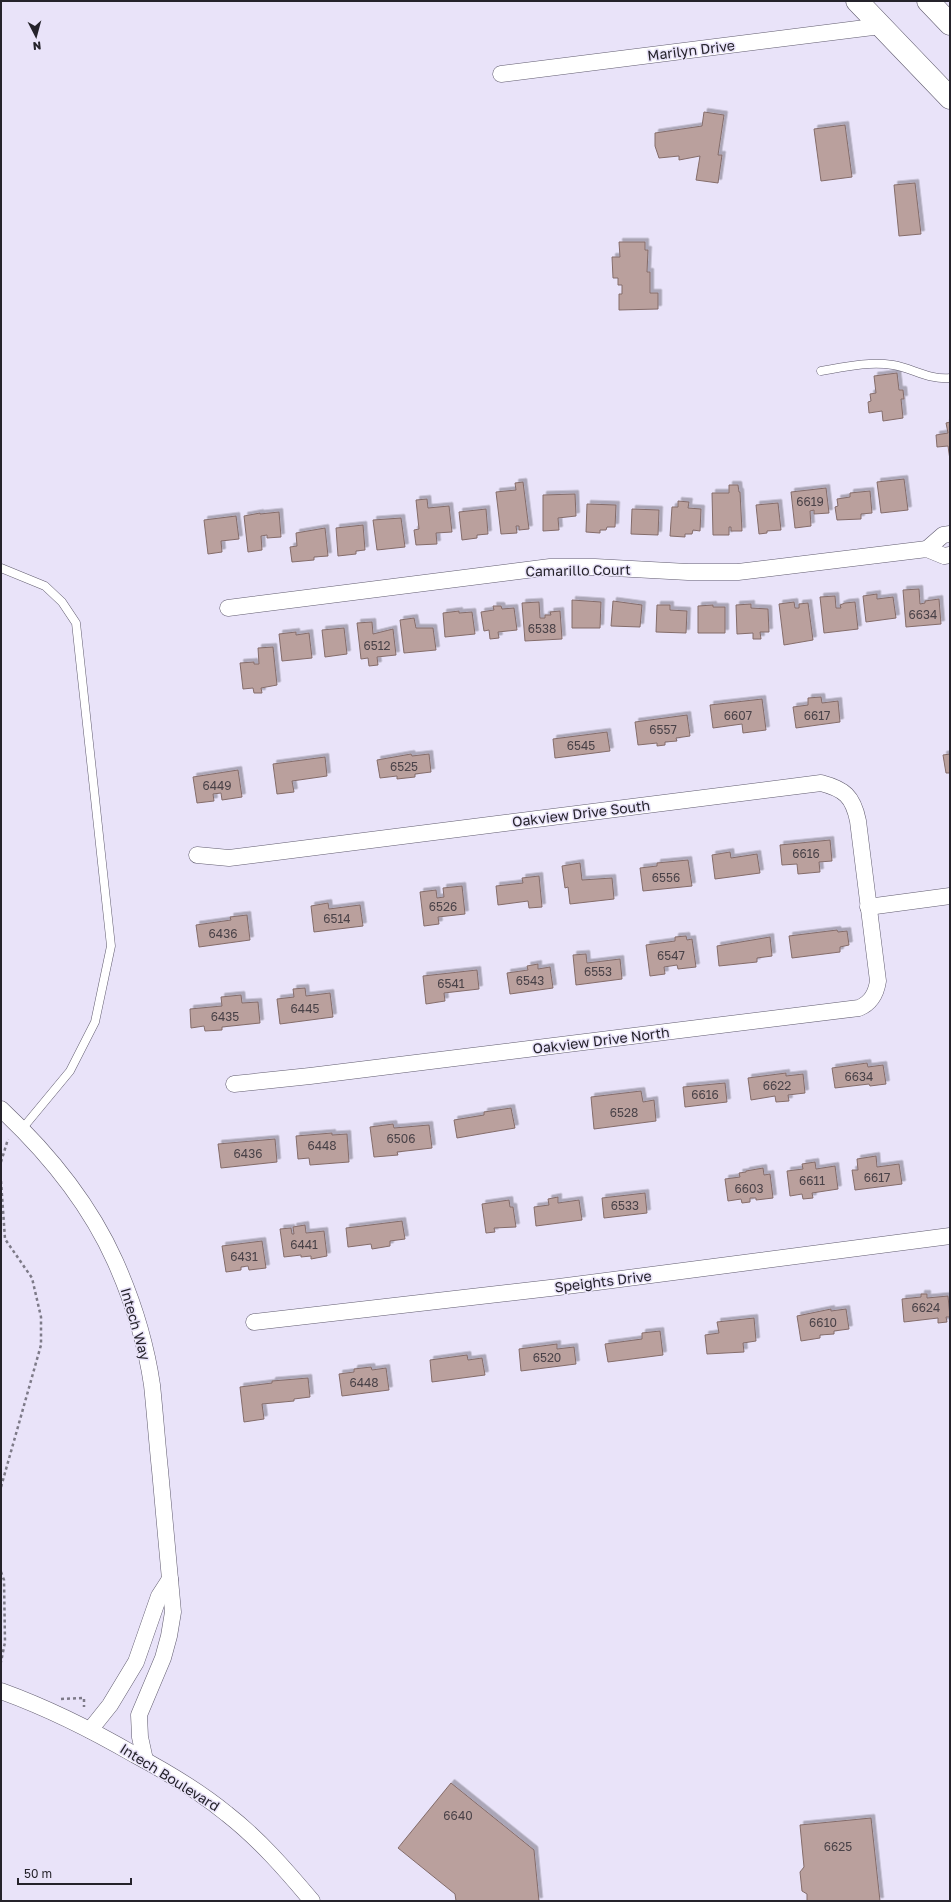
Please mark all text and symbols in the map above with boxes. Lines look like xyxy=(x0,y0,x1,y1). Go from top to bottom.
north arrow xyxy=(16,16,56,56)
street label: Marilyn Drive xyxy=(646,36,736,64)
text: N xyxy=(32,40,42,53)
house number: 6619 xyxy=(796,494,824,509)
street label: Camarillo Court xyxy=(525,561,631,579)
house number: 6634 xyxy=(909,607,937,622)
house number: 6538 xyxy=(528,621,556,636)
house number: 6512 xyxy=(363,638,391,653)
house number: 6607 xyxy=(724,708,752,723)
house number: 6617 xyxy=(804,708,830,723)
house number: 6557 xyxy=(649,722,677,737)
house number: 6545 xyxy=(567,738,595,753)
house number: 6525 xyxy=(390,759,418,774)
house number: 6449 xyxy=(202,778,232,793)
street label: Oakview Drive South xyxy=(511,796,651,830)
house number: 6616 xyxy=(792,846,820,861)
house number: 6556 xyxy=(652,870,680,885)
house number: 6526 xyxy=(429,899,457,914)
house number: 6514 xyxy=(323,911,351,926)
house number: 6436 xyxy=(209,926,237,941)
house number: 6547 xyxy=(657,948,685,963)
house number: 6553 xyxy=(584,964,612,979)
house number: 6543 xyxy=(516,973,544,988)
house number: 6541 xyxy=(437,976,465,991)
house number: 6445 xyxy=(291,1001,319,1016)
house number: 6435 xyxy=(211,1009,239,1024)
street label: Oakview Drive North xyxy=(532,1023,670,1057)
house number: 6634 xyxy=(845,1069,873,1084)
house number: 6622 xyxy=(763,1078,791,1093)
house number: 6616 xyxy=(691,1087,719,1102)
house number: 6528 xyxy=(610,1105,638,1120)
house number: 6506 xyxy=(387,1131,415,1146)
house number: 6448 xyxy=(307,1138,337,1153)
house number: 6436 xyxy=(234,1146,262,1161)
house number: 6617 xyxy=(864,1170,890,1185)
house number: 6611 xyxy=(799,1173,825,1188)
house number: 6603 xyxy=(735,1181,763,1196)
house number: 6533 xyxy=(611,1198,639,1213)
house number: 6441 xyxy=(290,1237,318,1252)
house number: 6431 xyxy=(230,1249,258,1264)
street label: Speights Drive xyxy=(553,1267,653,1295)
street label: Intech Way xyxy=(118,1286,155,1362)
house number: 6624 xyxy=(912,1300,940,1315)
house number: 6610 xyxy=(809,1315,837,1330)
house number: 6520 xyxy=(533,1350,561,1365)
house number: 6448 xyxy=(349,1375,379,1390)
street label: Intech Boulevard xyxy=(117,1740,223,1814)
house number: 6640 xyxy=(443,1808,473,1823)
house number: 6625 xyxy=(824,1839,852,1854)
scale bar xyxy=(18,1860,131,1886)
text: 50 m xyxy=(24,1866,52,1881)

